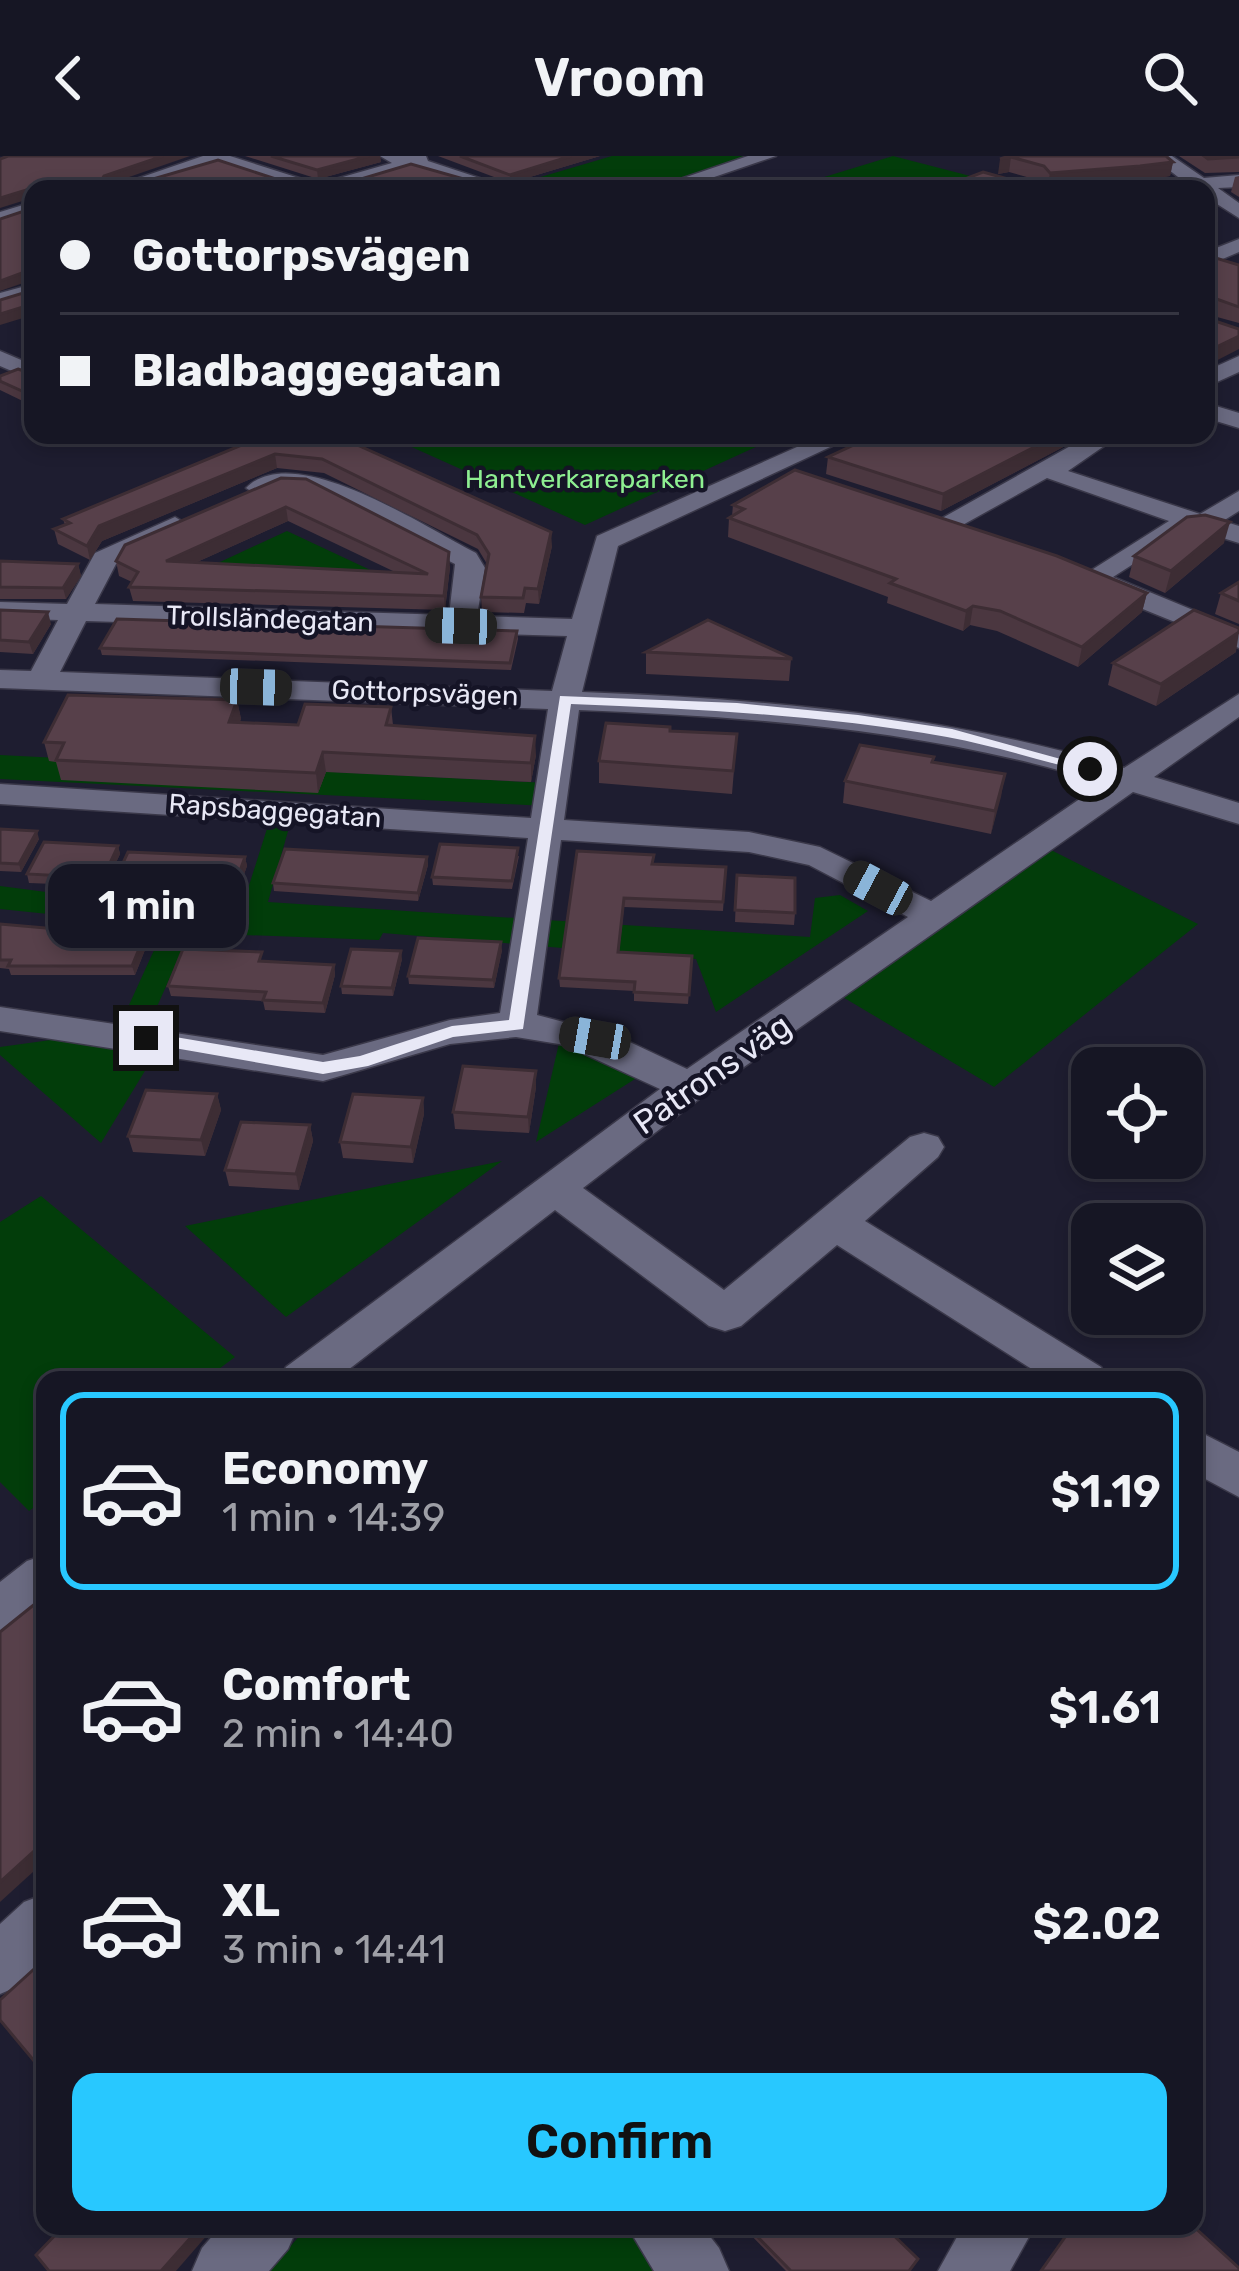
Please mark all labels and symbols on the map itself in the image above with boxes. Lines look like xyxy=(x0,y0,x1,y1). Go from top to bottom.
park label: Hantverkareparken xyxy=(465,463,705,495)
street label: Trollsländegatan xyxy=(166,599,374,639)
car xyxy=(424,607,498,645)
car xyxy=(219,668,293,706)
street label: Gottorpsvägen xyxy=(331,674,519,712)
route start xyxy=(1063,742,1117,796)
street label: Rapsbaggegatan xyxy=(167,788,383,834)
car xyxy=(838,855,918,921)
callout: 1 min xyxy=(47,864,245,948)
street label: Patrons väg xyxy=(626,1006,798,1142)
route end xyxy=(119,1011,173,1065)
car xyxy=(556,1014,634,1062)

